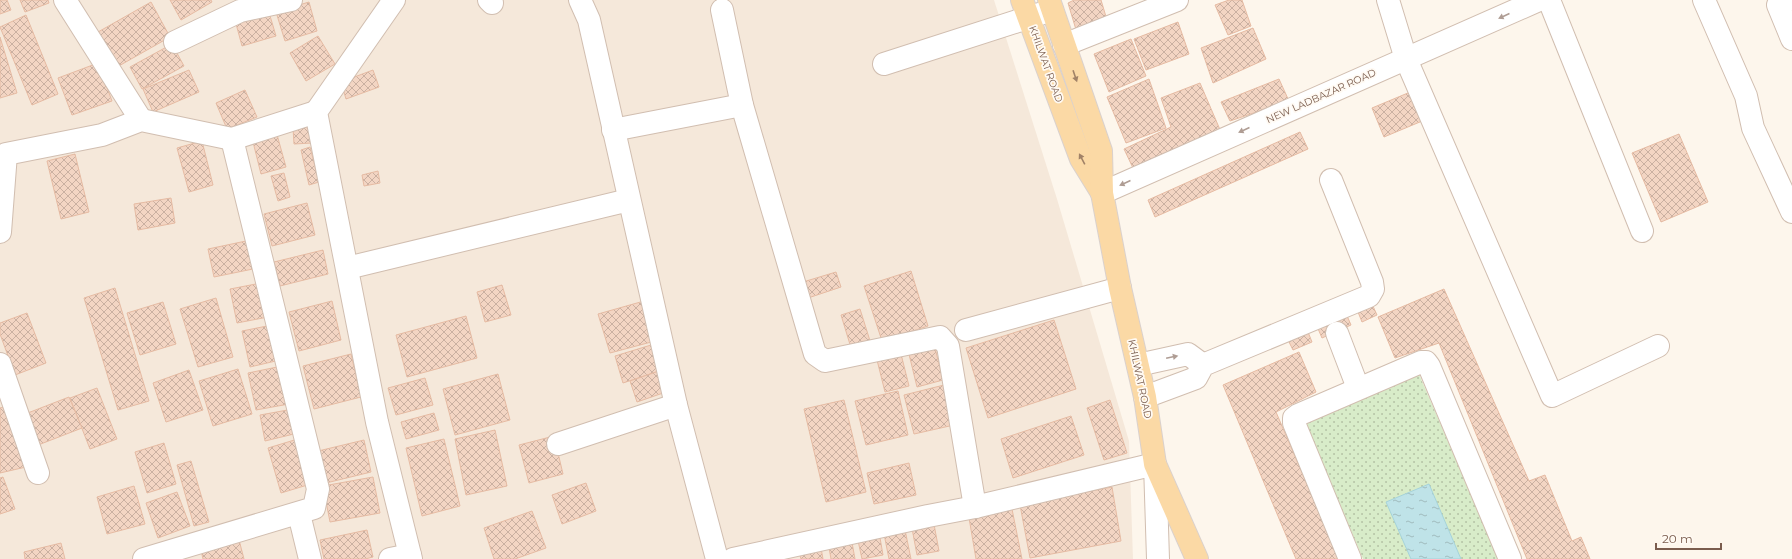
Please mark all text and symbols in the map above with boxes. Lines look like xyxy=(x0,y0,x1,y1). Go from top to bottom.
one-way arrow xyxy=(1498,13,1509,19)
street label: KHILWAT ROAD xyxy=(1026,24,1066,104)
street label: NEW LADBAZAR ROAD xyxy=(1264,66,1378,126)
one-way arrow xyxy=(1073,71,1079,83)
one-way arrow xyxy=(1238,127,1249,133)
one-way arrow xyxy=(1079,154,1085,165)
one-way arrow xyxy=(1118,180,1130,186)
street label: KHILWAT ROAD xyxy=(1125,338,1155,420)
one-way arrow xyxy=(1166,354,1178,360)
scale bar xyxy=(1656,525,1721,551)
text: 20 m xyxy=(1662,531,1693,546)

